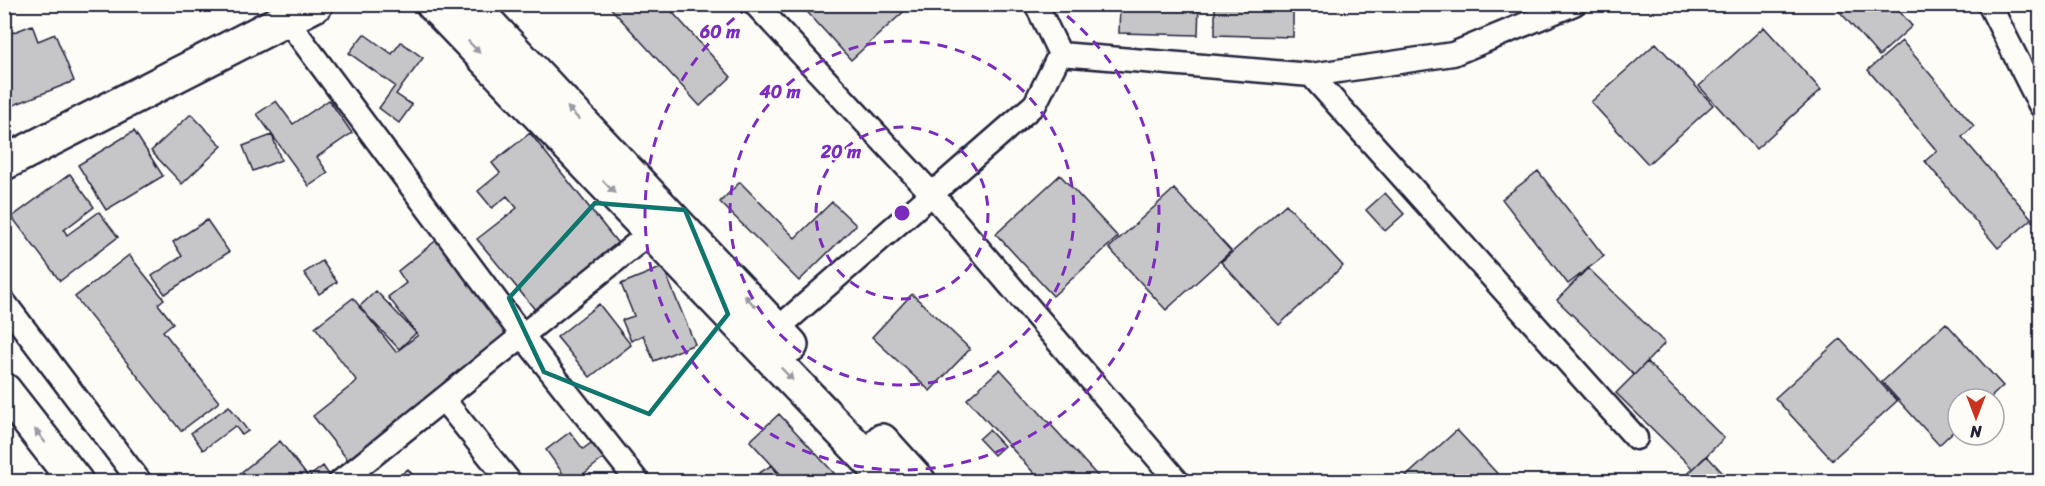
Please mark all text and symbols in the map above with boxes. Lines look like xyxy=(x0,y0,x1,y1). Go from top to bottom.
text: 60 m xyxy=(699,16,740,48)
one-way arrow xyxy=(467,39,481,54)
text: 40 m xyxy=(758,76,801,108)
one-way arrow xyxy=(566,106,580,121)
text: 20 m xyxy=(820,136,861,168)
one-way arrow xyxy=(602,180,616,195)
centre of rings xyxy=(892,203,912,223)
one-way arrow xyxy=(743,294,757,309)
one-way arrow xyxy=(780,366,794,380)
north arrow xyxy=(1946,387,2006,447)
text: N xyxy=(1970,417,1983,446)
one-way arrow xyxy=(35,428,47,443)

